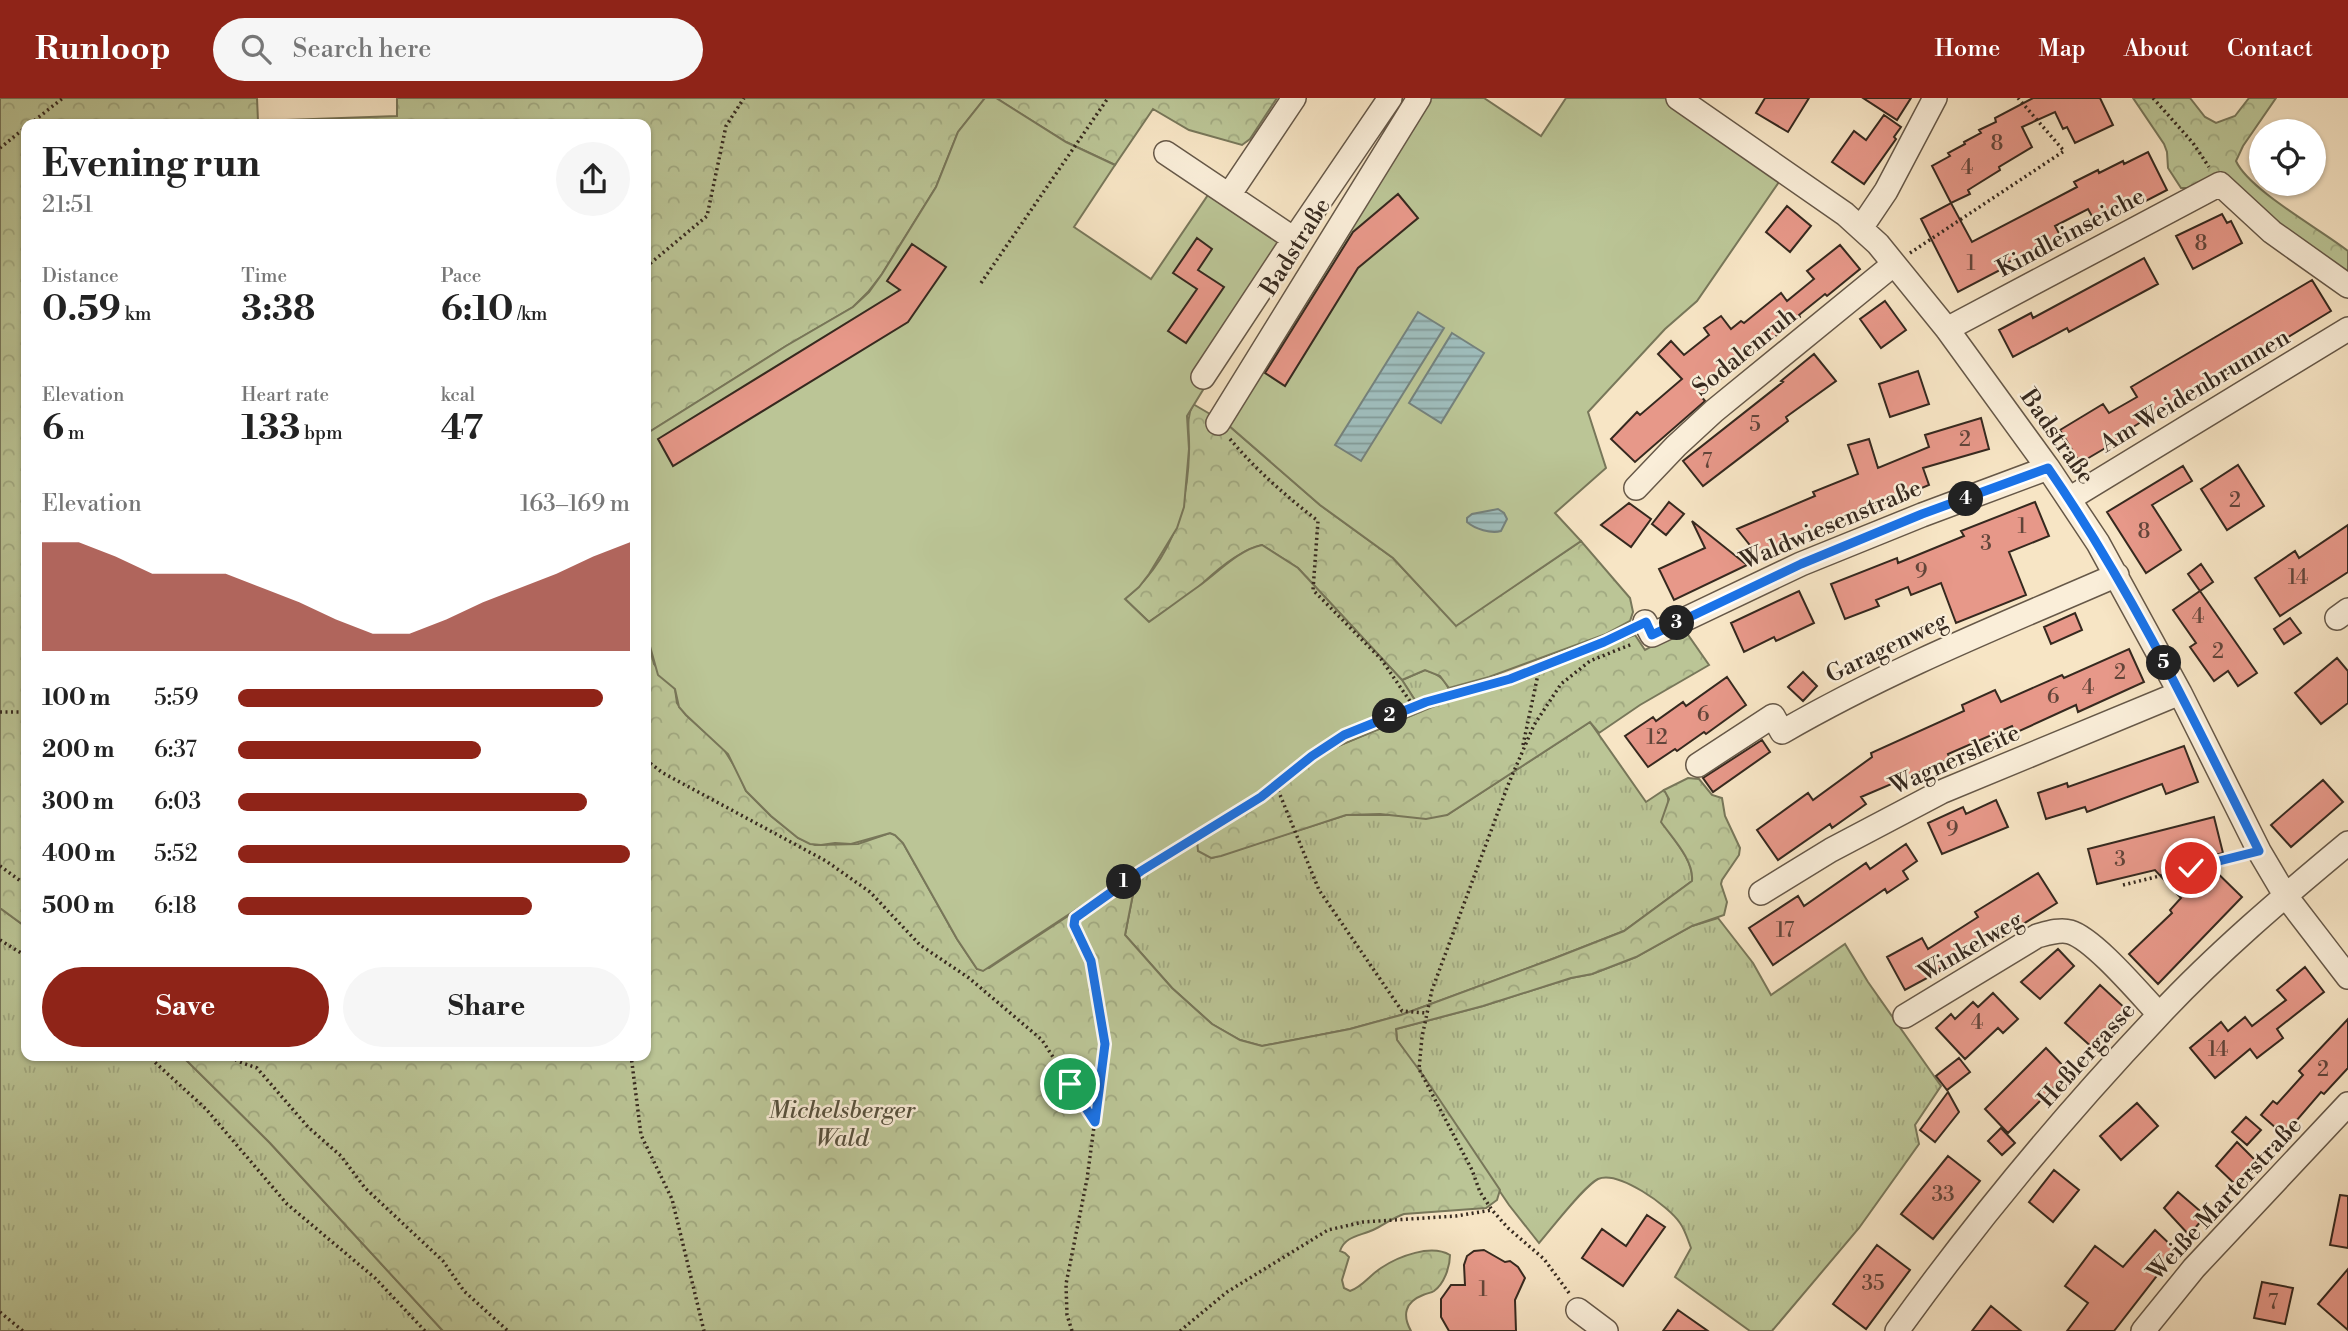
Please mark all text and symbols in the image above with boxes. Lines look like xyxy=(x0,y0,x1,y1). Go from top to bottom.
search box xyxy=(213,18,703,81)
text: Runloop xyxy=(35,29,171,70)
icon: search xyxy=(237,30,275,68)
text: Search here xyxy=(293,33,431,65)
text: Home xyxy=(1935,34,2000,64)
text: Map xyxy=(2038,34,2086,64)
text: About xyxy=(2124,34,2189,64)
text: Contact xyxy=(2227,34,2313,64)
map controls xyxy=(2249,119,2326,196)
button: locate xyxy=(2249,119,2326,196)
house number: 8 xyxy=(1991,131,2003,157)
text: Evening run xyxy=(42,141,260,188)
button: share xyxy=(556,142,630,216)
house number: 4 xyxy=(1961,155,1973,181)
street label: Kindleinseiche xyxy=(1992,181,2150,285)
text: 21:51 xyxy=(42,191,93,219)
street label: Badstraße xyxy=(1254,192,1338,302)
house number: 8 xyxy=(2195,231,2207,257)
house number: 1 xyxy=(1966,251,1976,277)
text: Distance xyxy=(42,264,119,288)
text: Time xyxy=(241,264,287,288)
text: Pace xyxy=(441,264,481,288)
text: 0.59 xyxy=(42,288,121,331)
text: 3:38 xyxy=(241,288,315,331)
text: 6:10 xyxy=(441,288,513,331)
street label: Sodalenruh xyxy=(1687,301,1803,403)
text: km xyxy=(121,302,151,326)
text: /km xyxy=(513,302,548,326)
street label: Am Weidenbrunnen xyxy=(2094,322,2295,460)
text: Elevation xyxy=(42,383,124,407)
text: Heart rate xyxy=(241,383,329,407)
text: kcal xyxy=(441,383,475,407)
street label: Badstraße xyxy=(2013,383,2101,491)
text: 6 xyxy=(42,407,64,450)
text: 133 xyxy=(241,407,300,450)
text: 47 xyxy=(441,407,483,450)
house number: 5 xyxy=(1749,412,1761,438)
text: m xyxy=(64,421,85,445)
text: bpm xyxy=(300,421,343,445)
house number: 2 xyxy=(1959,427,1971,453)
house number: 7 xyxy=(1702,449,1713,475)
street label: Waldwiesenstraße xyxy=(1735,473,1926,577)
pin: 4 xyxy=(1948,482,1983,516)
text: 4 xyxy=(1959,486,1972,510)
house number: 2 xyxy=(2229,488,2241,514)
text: Elevation xyxy=(42,490,142,518)
text: 163–169 m xyxy=(520,490,630,518)
house number: 1 xyxy=(2017,514,2027,540)
house number: 8 xyxy=(2138,519,2150,545)
house number: 3 xyxy=(1980,531,1992,557)
house number: 9 xyxy=(1915,559,1927,585)
house number: 14 xyxy=(2288,565,2308,591)
house number: 4 xyxy=(2192,604,2204,630)
street label: Garagenweg xyxy=(1821,605,1953,690)
pin: 3 xyxy=(1660,606,1694,640)
text: 3 xyxy=(1671,610,1682,634)
house number: 2 xyxy=(2212,639,2224,665)
pin: 5 xyxy=(2146,646,2182,680)
text: 5 xyxy=(2158,650,2169,674)
house number: 2 xyxy=(2114,660,2126,686)
house number: 4 xyxy=(2082,675,2094,701)
text: 100 m xyxy=(42,684,110,712)
text: 5:59 xyxy=(154,684,198,712)
house number: 6 xyxy=(2047,684,2060,710)
pin: 2 xyxy=(1372,698,1408,734)
house number: 6 xyxy=(1697,702,1710,728)
text: 2 xyxy=(1384,703,1395,727)
street label: Wagnersleite xyxy=(1884,718,2025,802)
house number: 12 xyxy=(1646,725,1668,751)
text: 200 m xyxy=(42,736,114,764)
text: 6:37 xyxy=(154,736,197,764)
text: 300 m xyxy=(42,788,114,816)
text: 6:03 xyxy=(154,788,201,816)
house number: 9 xyxy=(1946,817,1958,843)
pin xyxy=(2161,838,2221,898)
text: 400 m xyxy=(42,840,115,868)
text: 5:52 xyxy=(154,840,198,868)
house number: 3 xyxy=(2114,847,2126,873)
icon: check xyxy=(2172,849,2210,887)
pin: 1 xyxy=(1106,864,1142,900)
text: 1 xyxy=(1119,869,1128,893)
text: 500 m xyxy=(42,892,114,920)
text: 6:18 xyxy=(154,892,197,920)
street label: Winkelweg xyxy=(1913,905,2029,989)
house number: 17 xyxy=(1776,918,1795,944)
button: Save xyxy=(42,967,329,1047)
button: Share xyxy=(343,967,630,1047)
street label: Heßlergasse xyxy=(2032,996,2142,1114)
house number: 4 xyxy=(1971,1010,1983,1036)
house number: 14 xyxy=(2208,1037,2228,1063)
pin xyxy=(1040,1054,1100,1114)
house number: 2 xyxy=(2317,1057,2329,1083)
icon: arrive xyxy=(1051,1065,1089,1103)
park label: Michelsberger Wald xyxy=(768,1096,916,1154)
street label: Weiße Marterstraße xyxy=(2141,1111,2309,1288)
house number: 33 xyxy=(1931,1182,1955,1208)
house number: 35 xyxy=(1861,1271,1885,1297)
house number: 1 xyxy=(1478,1277,1488,1303)
house number: 7 xyxy=(2268,1290,2279,1316)

